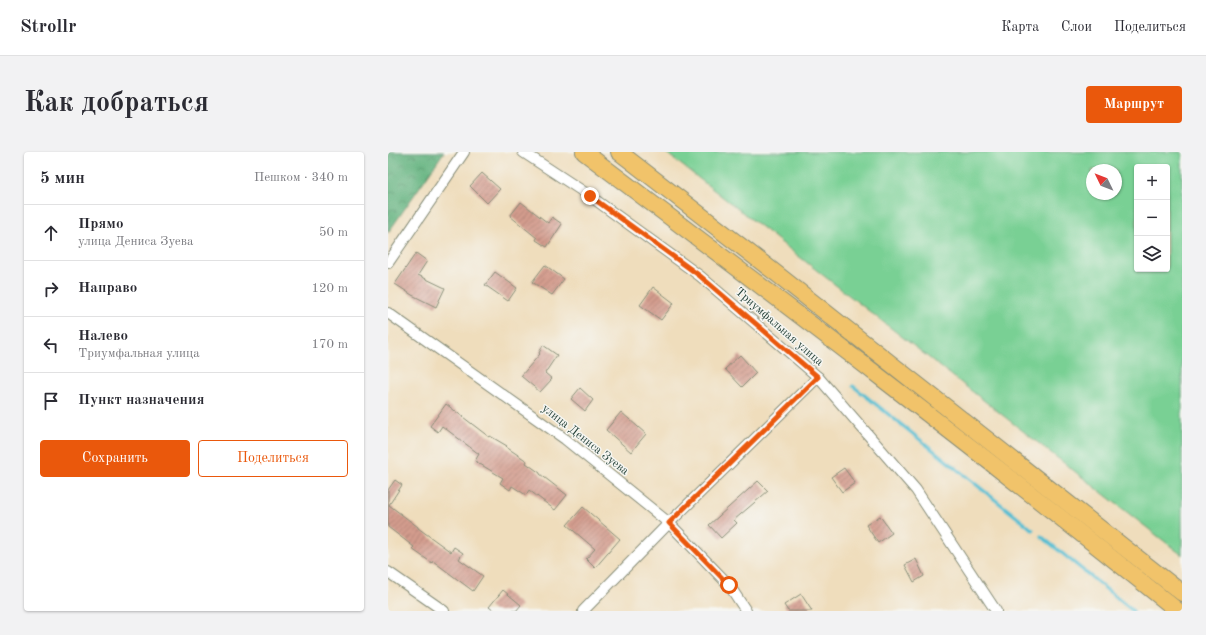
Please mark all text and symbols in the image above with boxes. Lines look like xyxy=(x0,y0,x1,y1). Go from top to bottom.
text: Strollr xyxy=(20,18,76,37)
text: Карта xyxy=(1001,20,1039,34)
text: Слои xyxy=(1061,20,1092,34)
text: Поделиться xyxy=(1114,20,1186,34)
button: Маршрут xyxy=(1086,86,1182,123)
text: Как добраться xyxy=(24,90,209,118)
north arrow xyxy=(1086,164,1122,200)
map controls xyxy=(1134,164,1170,272)
button: + xyxy=(1134,164,1170,200)
text: 5 мин xyxy=(40,170,85,187)
text: Пешком · 340 m xyxy=(254,171,348,184)
route end xyxy=(581,187,599,205)
button: − xyxy=(1134,200,1170,236)
text: Прямо xyxy=(78,217,124,232)
icon: ahead xyxy=(40,222,62,244)
text: 50 m xyxy=(319,226,348,239)
text: улица Дениса Зуева xyxy=(78,235,193,248)
button: layers xyxy=(1134,236,1170,272)
icon: right xyxy=(40,278,62,300)
text: Направо xyxy=(78,281,137,296)
text: 120 m xyxy=(311,282,348,295)
street label: Триумфальная улица xyxy=(733,286,825,368)
text: Налево xyxy=(78,329,128,344)
icon: left xyxy=(40,334,62,356)
text: 170 m xyxy=(311,338,348,351)
text: Триумфальная улица xyxy=(78,347,200,360)
icon: arrive xyxy=(40,390,62,412)
text: Пункт назначения xyxy=(78,393,205,408)
street label: улица Дениса Зуева xyxy=(539,402,631,478)
button: Сохранить xyxy=(40,440,190,477)
button: Поделиться xyxy=(198,440,348,477)
route start xyxy=(720,576,738,594)

